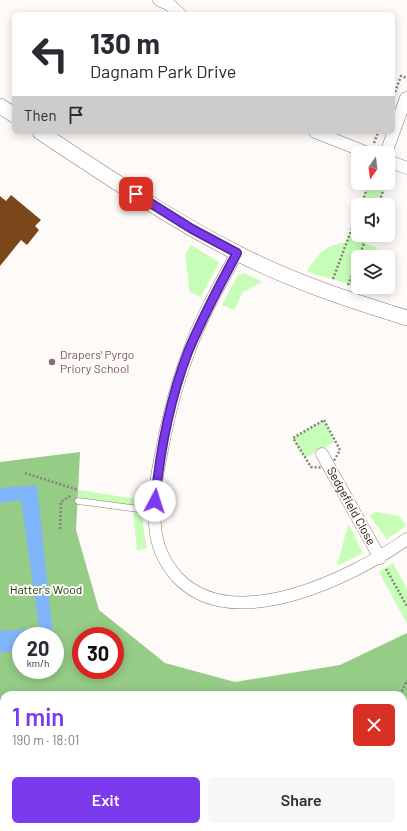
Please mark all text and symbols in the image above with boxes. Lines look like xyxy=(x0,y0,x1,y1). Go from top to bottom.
text: 130 m xyxy=(90,26,160,60)
icon: left xyxy=(24,28,76,80)
text: Dagnam Park Drive xyxy=(90,60,236,82)
icon: arrive xyxy=(65,104,87,126)
text: Then xyxy=(24,106,57,124)
north arrow xyxy=(351,146,395,190)
map controls xyxy=(351,146,395,294)
pin xyxy=(119,177,153,211)
icon: arrive xyxy=(125,183,147,205)
button: sound xyxy=(351,198,395,242)
button: layers xyxy=(351,250,395,294)
place label: Drapers' Pyrgo Priory School xyxy=(60,347,134,375)
marker: Drapers' Pyrgo Priory School xyxy=(47,357,57,367)
street label: Sedgefield Close xyxy=(325,464,379,547)
position arrow xyxy=(134,480,176,522)
park label: Hatter's Wood xyxy=(10,582,82,596)
speed limit sign: 30 xyxy=(72,627,124,679)
text: 20 xyxy=(27,636,49,660)
text: km/h xyxy=(27,657,49,669)
text: 1 min xyxy=(12,702,64,731)
button: close xyxy=(353,704,395,746)
text: 190 m · 18:01 xyxy=(12,732,79,748)
button: Exit xyxy=(12,777,200,823)
button: Share xyxy=(208,777,395,823)

